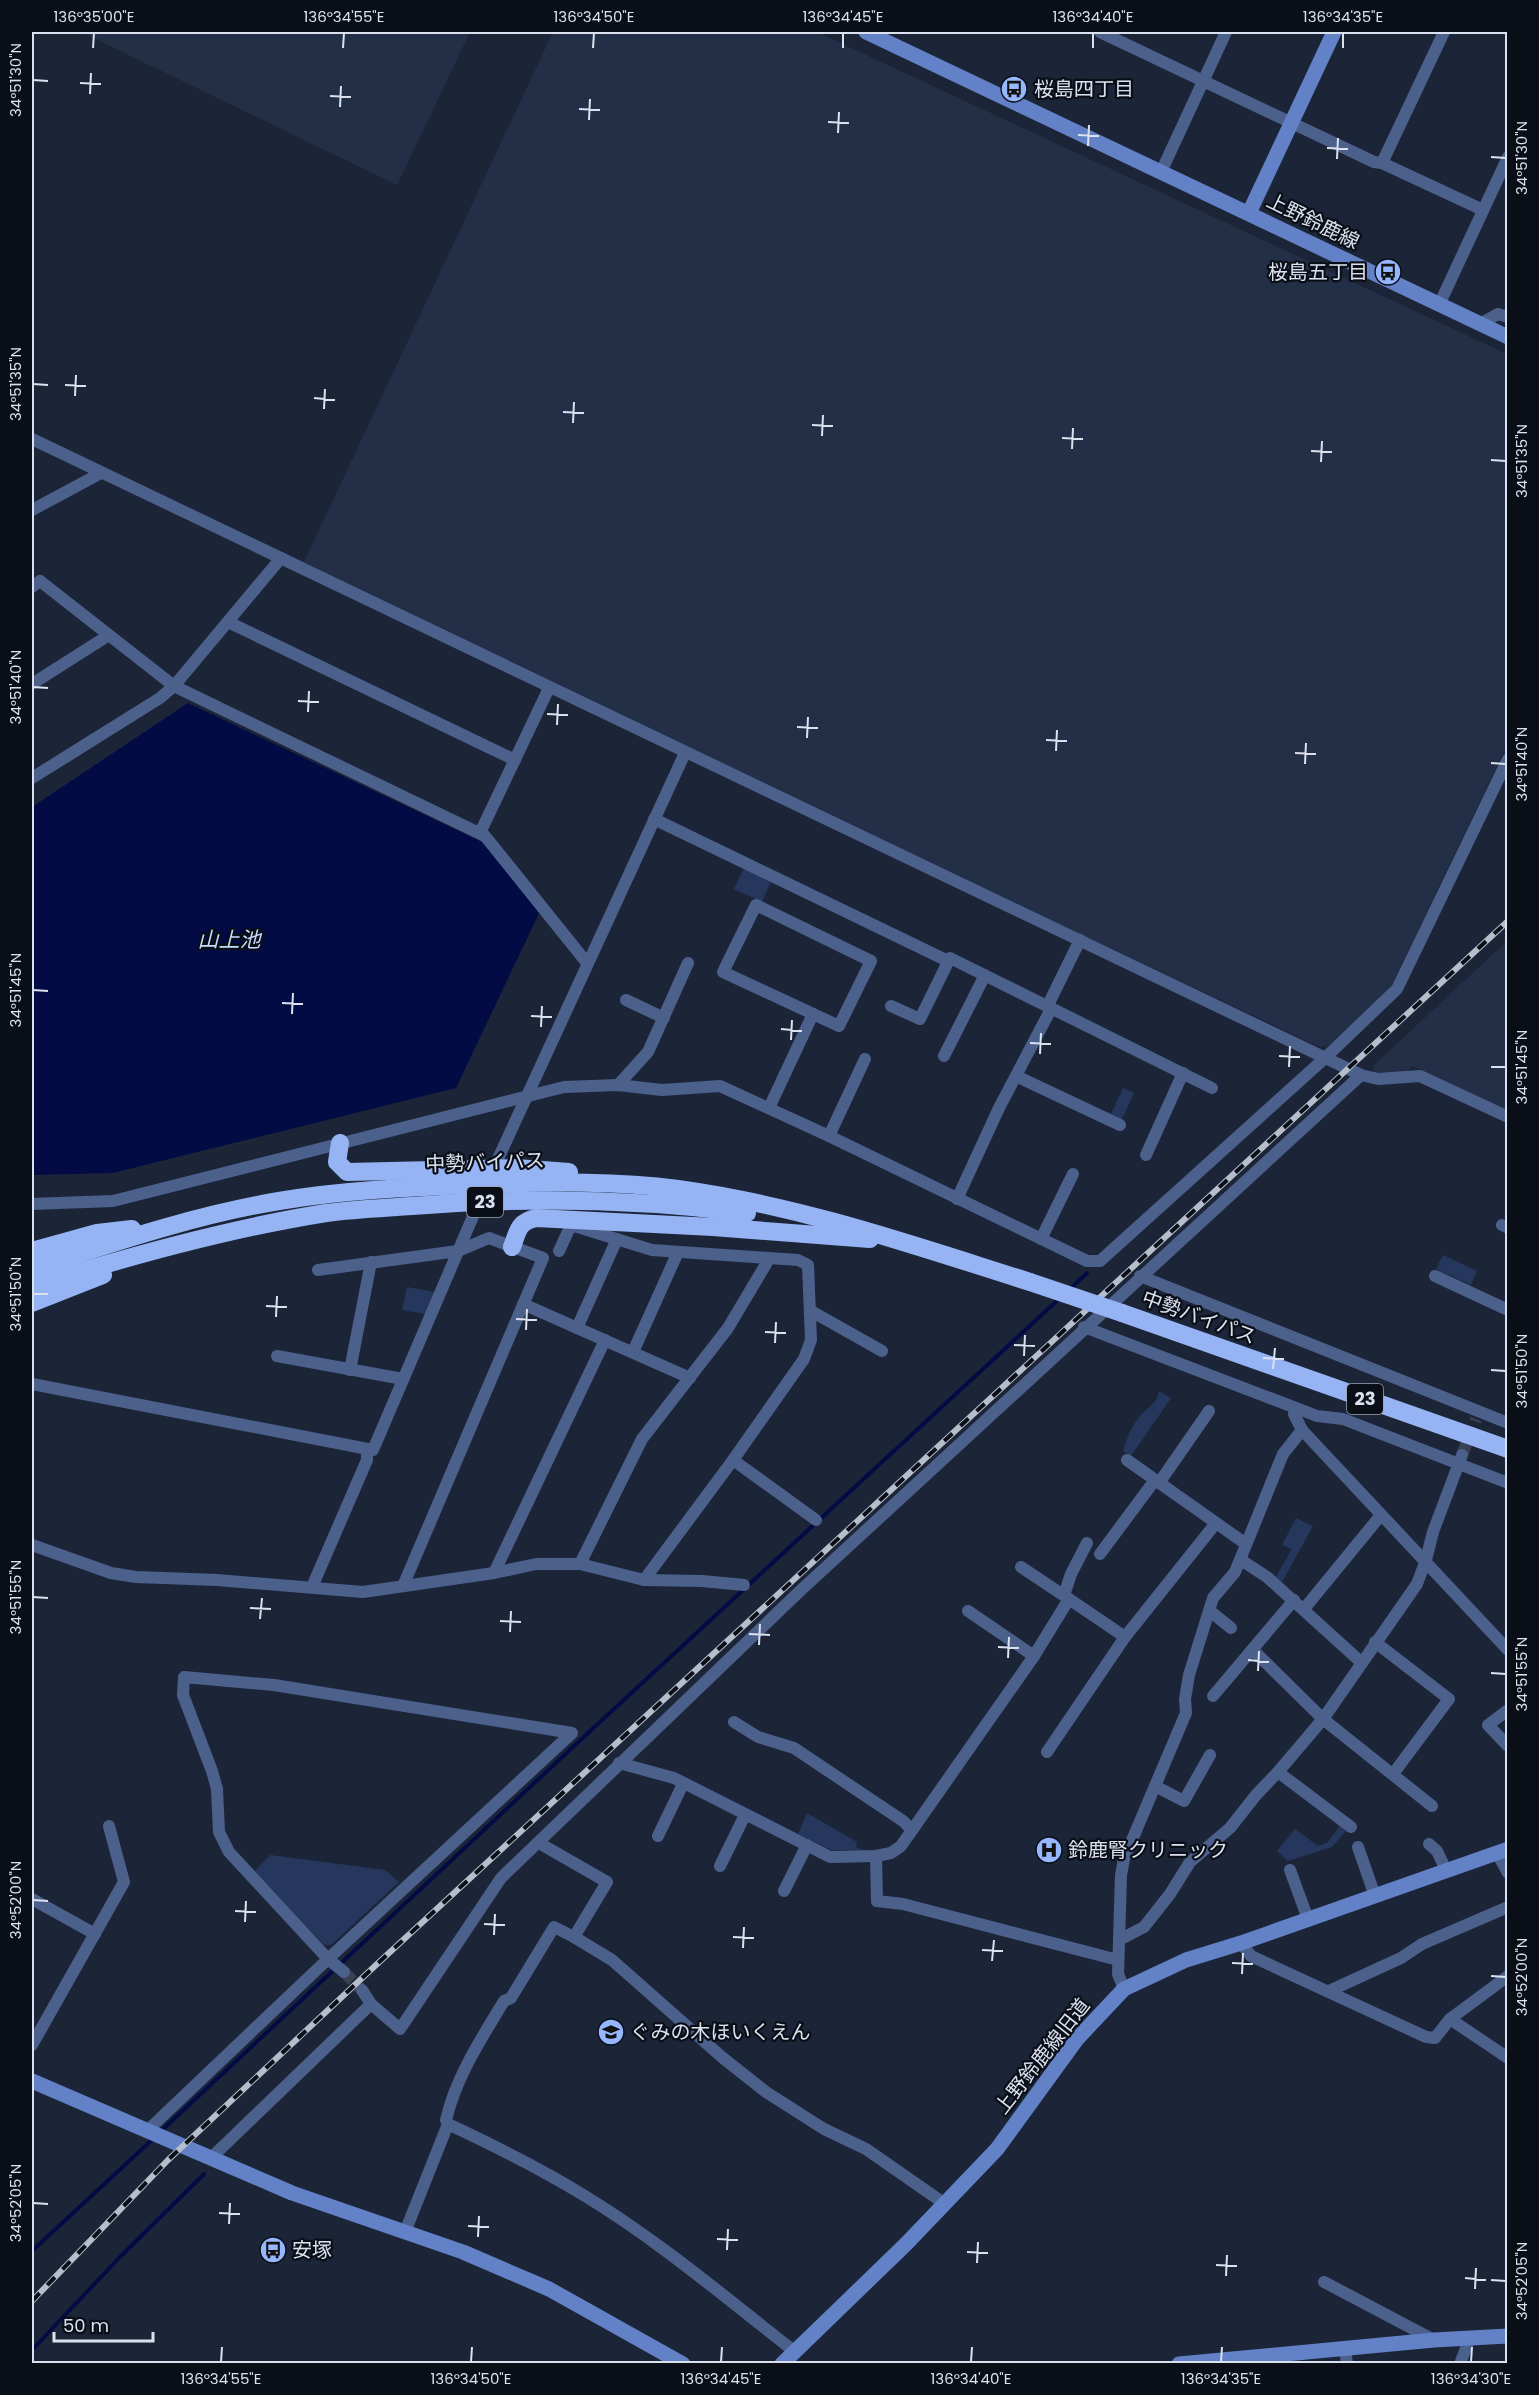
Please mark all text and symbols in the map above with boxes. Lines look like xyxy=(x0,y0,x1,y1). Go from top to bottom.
text: 136°35'00"E xyxy=(54,6,134,27)
text: 136°34'55"E xyxy=(304,6,384,27)
text: 136°34'50"E xyxy=(554,6,634,27)
text: 136°34'45"E xyxy=(803,6,883,27)
text: 136°34'40"E xyxy=(1053,6,1133,27)
text: 136°34'35"E xyxy=(1303,6,1383,27)
text: 34°51'30"N xyxy=(5,43,26,117)
bus stop icon: 桜島四丁目 xyxy=(999,74,1029,104)
place label: 桜島四丁目 xyxy=(1034,75,1134,103)
text: 34°51'30"N xyxy=(1511,121,1532,195)
street label: 上野鈴鹿線 xyxy=(1262,186,1364,256)
bus stop icon: 桜島五丁目 xyxy=(1373,257,1403,287)
place label: 桜島五丁目 xyxy=(1268,258,1368,286)
text: 34°51'35"N xyxy=(5,347,26,421)
text: 34°51'35"N xyxy=(1511,424,1532,498)
text: 34°51'40"N xyxy=(5,650,26,724)
text: 34°51'40"N xyxy=(1511,727,1532,801)
water label: 山上池 xyxy=(198,925,262,954)
text: 34°51'45"N xyxy=(5,953,26,1027)
text: 34°51'45"N xyxy=(1511,1030,1532,1104)
street label: 中勢バイパス xyxy=(425,1146,545,1178)
road number: 23 xyxy=(467,1187,503,1217)
text: 34°51'50"N xyxy=(5,1257,26,1331)
street label: 中勢バイパス xyxy=(1138,1283,1260,1351)
text: 34°51'50"N xyxy=(1511,1334,1532,1408)
road number: 23 xyxy=(1347,1384,1383,1414)
text: 34°51'55"N xyxy=(5,1560,26,1634)
text: 34°51'55"N xyxy=(1511,1637,1532,1711)
hospital icon: 鈴鹿腎クリニック xyxy=(1034,1835,1064,1865)
place label: 鈴鹿腎クリニック xyxy=(1068,1836,1228,1864)
text: 34°52'00"N xyxy=(5,1861,26,1939)
text: 34°52'00"N xyxy=(1511,1938,1532,2016)
street label: 上野鈴鹿線旧道 xyxy=(988,1992,1096,2120)
school or university icon: ぐみの木ほいくえん xyxy=(596,2017,626,2047)
place label: ぐみの木ほいくえん xyxy=(630,2018,811,2046)
text: 34°52'05"N xyxy=(5,2164,26,2242)
bus stop icon: 安塚 xyxy=(258,2235,288,2265)
place label: 安塚 xyxy=(292,2236,332,2264)
text: 34°52'05"N xyxy=(1511,2242,1532,2320)
scale bar xyxy=(54,2305,153,2343)
text: 50 m xyxy=(63,2313,109,2338)
text: 136°34'55"E xyxy=(181,2368,261,2389)
text: 136°34'50"E xyxy=(431,2368,511,2389)
text: 136°34'45"E xyxy=(681,2368,761,2389)
text: 136°34'40"E xyxy=(931,2368,1011,2389)
text: 136°34'35"E xyxy=(1181,2368,1261,2389)
text: 136°34'30"E xyxy=(1431,2368,1511,2389)

